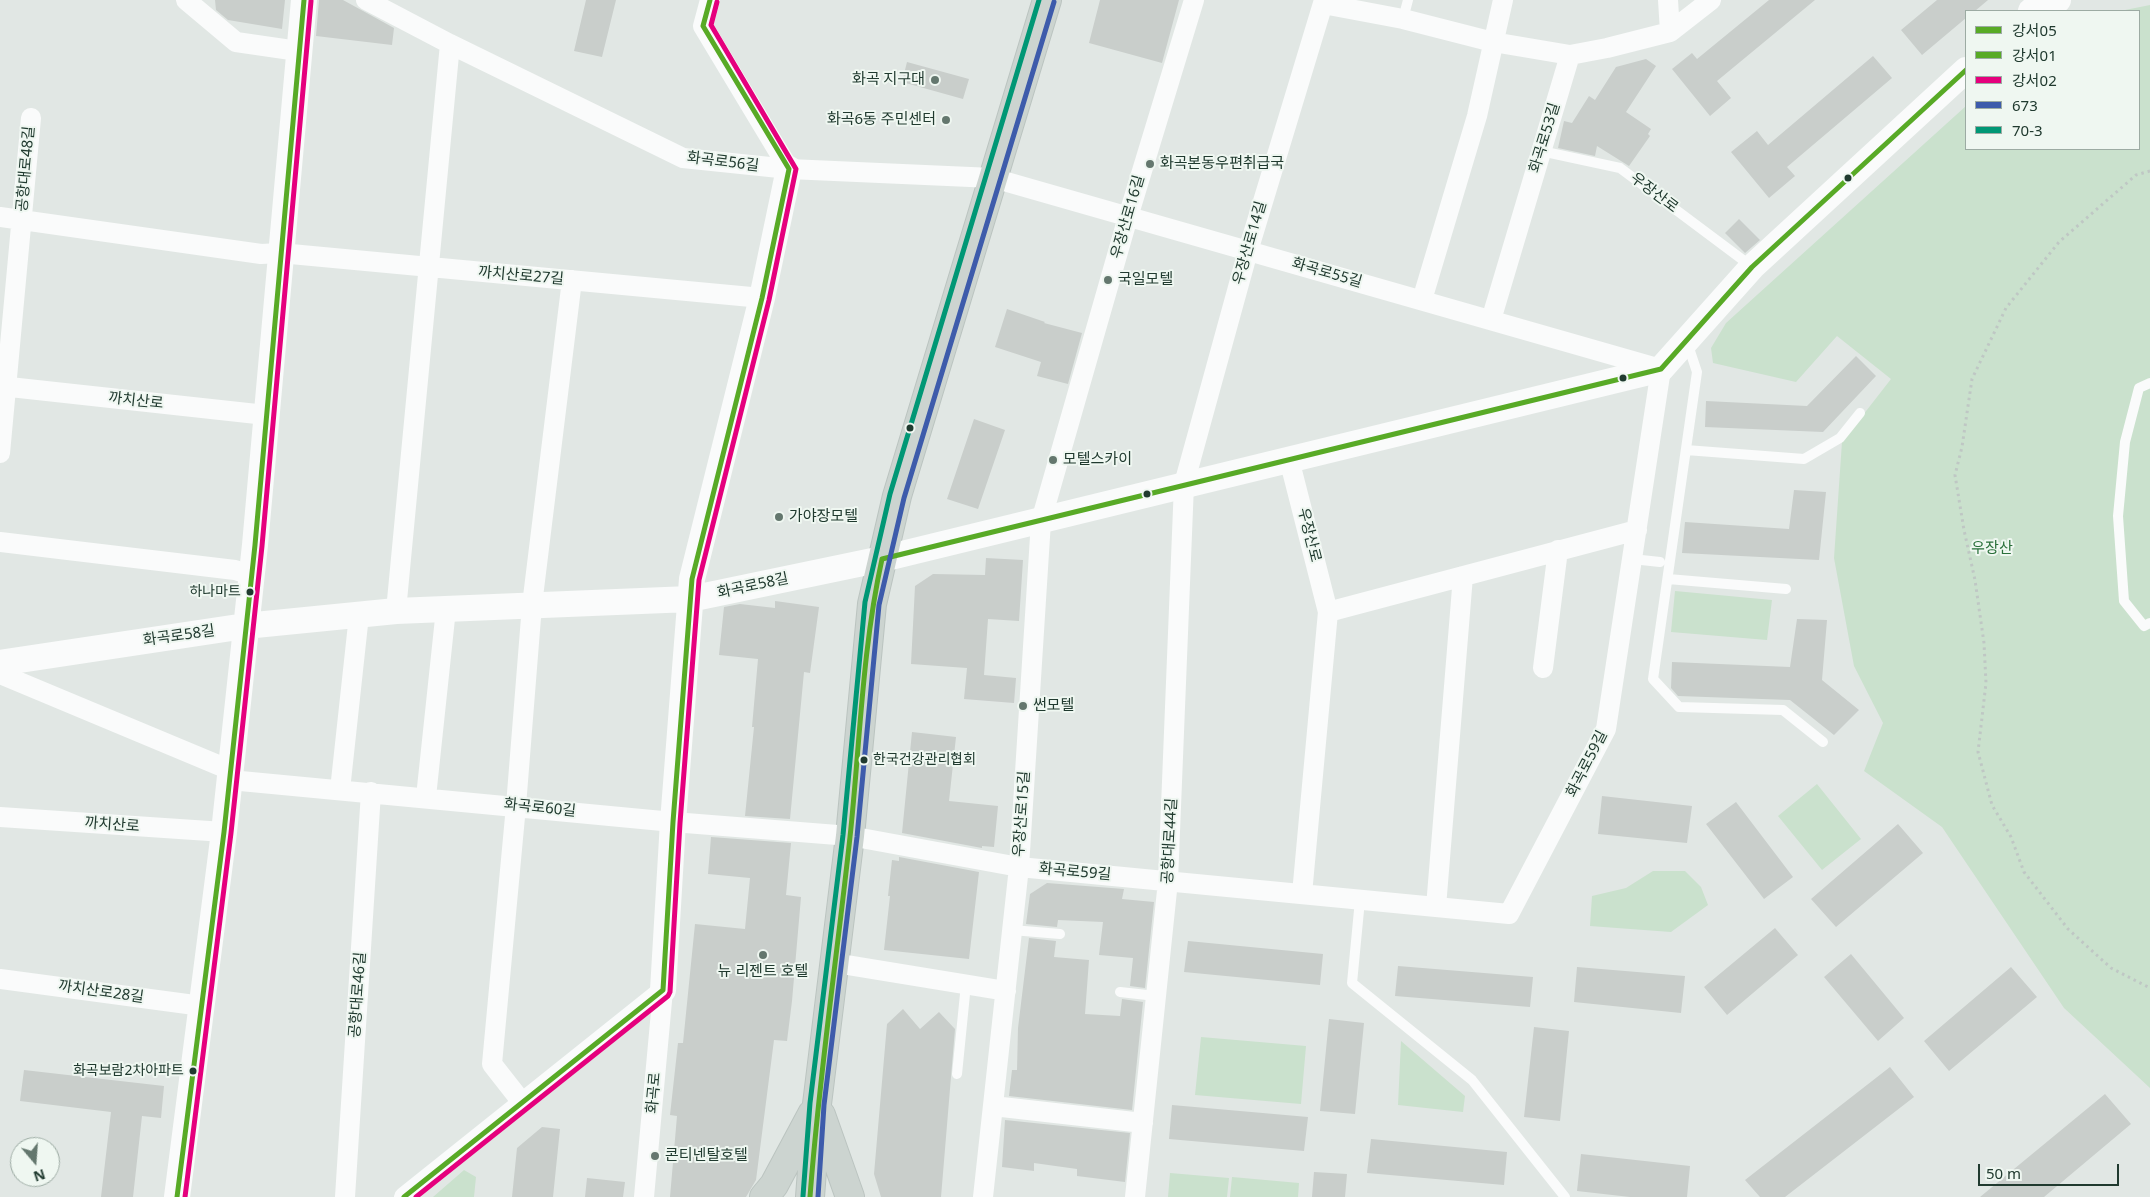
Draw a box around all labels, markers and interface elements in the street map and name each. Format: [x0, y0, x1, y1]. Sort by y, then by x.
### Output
legend [1965, 10, 2140, 150]
text: 강서05 [2012, 20, 2057, 40]
text: 강서01 [2012, 45, 2057, 65]
text: 강서02 [2012, 70, 2057, 90]
place label: 화곡 지구대 [852, 71, 925, 89]
marker: 화곡 지구대 [929, 74, 941, 86]
text: 673 [2012, 95, 2038, 115]
street label: 화곡로53길 [1526, 101, 1564, 175]
place label: 화곡6동 주민센터 [827, 111, 936, 129]
marker: 화곡6동 주민센터 [940, 114, 952, 126]
text: 70-3 [2012, 120, 2043, 140]
street label: 공항대로48길 [13, 125, 39, 213]
street label: 화곡로56길 [686, 149, 760, 175]
place label: 화곡본동우편취급국 [1160, 155, 1284, 173]
marker: 화곡본동우편취급국 [1144, 158, 1156, 170]
street label: 우장산로 [1627, 169, 1681, 217]
street label: 우장산로16길 [1107, 173, 1149, 261]
unlabelled marker [1843, 173, 1853, 183]
street label: 우장산로14길 [1229, 199, 1271, 287]
street label: 화곡로55길 [1290, 254, 1364, 292]
street label: 까치산로27길 [477, 263, 565, 289]
place label: 국일모텔 [1118, 271, 1173, 289]
marker: 국일모텔 [1102, 274, 1114, 286]
unlabelled marker [1618, 373, 1628, 383]
street label: 까치산로 [108, 389, 164, 413]
unlabelled marker [905, 423, 915, 433]
place label: 모텔스카이 [1063, 451, 1132, 469]
marker: 모텔스카이 [1047, 454, 1059, 466]
unlabelled marker [1142, 489, 1152, 499]
street label: 우장산로 [1294, 506, 1324, 564]
place label: 가야장모텔 [789, 508, 858, 526]
marker: 가야장모텔 [773, 511, 785, 523]
park label: 우장산 [1971, 540, 2013, 558]
street label: 화곡로58길 [716, 570, 790, 602]
place label: 하나마트 [189, 584, 241, 600]
marker: 하나마트 [245, 587, 255, 597]
street label: 화곡로58길 [142, 622, 216, 650]
place label: 썬모텔 [1033, 697, 1074, 715]
marker: 썬모텔 [1017, 700, 1029, 712]
street label: 화곡로59길 [1563, 728, 1611, 800]
place label: 한국건강관리협회 [873, 752, 976, 768]
marker: 한국건강관리협회 [859, 755, 869, 765]
street label: 우장산로15길 [1010, 770, 1034, 858]
street label: 화곡로60길 [503, 795, 577, 821]
street label: 공항대로44길 [1159, 798, 1181, 884]
street label: 까치산로 [84, 814, 140, 836]
street label: 화곡로59길 [1038, 860, 1112, 884]
marker: 뉴 리젠트 호텔 [757, 949, 769, 961]
street label: 공항대로46길 [346, 951, 370, 1039]
place label: 뉴 리젠트 호텔 [718, 963, 808, 981]
street label: 까치산로28길 [57, 977, 145, 1007]
place label: 화곡보람2차아파트 [73, 1063, 184, 1079]
marker: 화곡보람2차아파트 [188, 1066, 198, 1076]
street label: 화곡로 [643, 1072, 665, 1114]
north arrow [10, 1137, 60, 1187]
place label: 콘티넨탈호텔 [665, 1147, 748, 1165]
marker: 콘티넨탈호텔 [649, 1150, 661, 1162]
scale bar [1980, 1154, 2121, 1186]
text: 50 m [1986, 1163, 2021, 1183]
text: N [31, 1165, 48, 1187]

